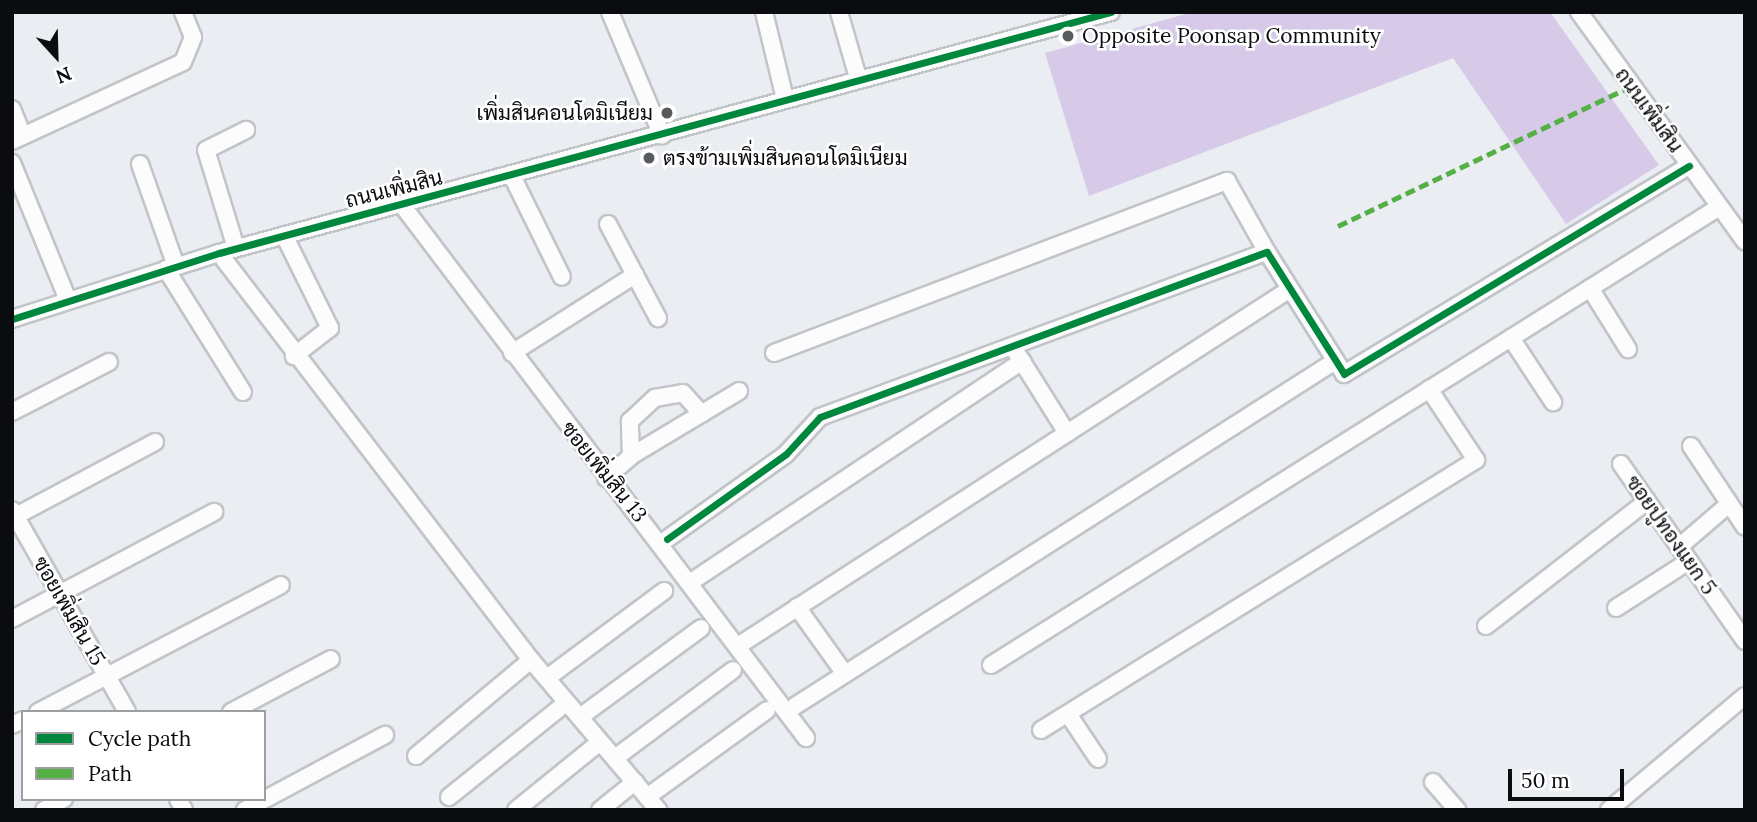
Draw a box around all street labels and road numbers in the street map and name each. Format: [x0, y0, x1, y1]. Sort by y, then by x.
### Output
street label: ถนนเพิ่มสิน [1610, 63, 1688, 157]
street label: ถนนเพิ่มสิน [343, 165, 445, 213]
street label: ซอยเพิ่มสิน 13 [556, 417, 652, 527]
street label: ซอยปูทองแยก 5 [1621, 470, 1721, 600]
street label: ซอยเพิ่มสิน 15 [28, 552, 110, 670]

